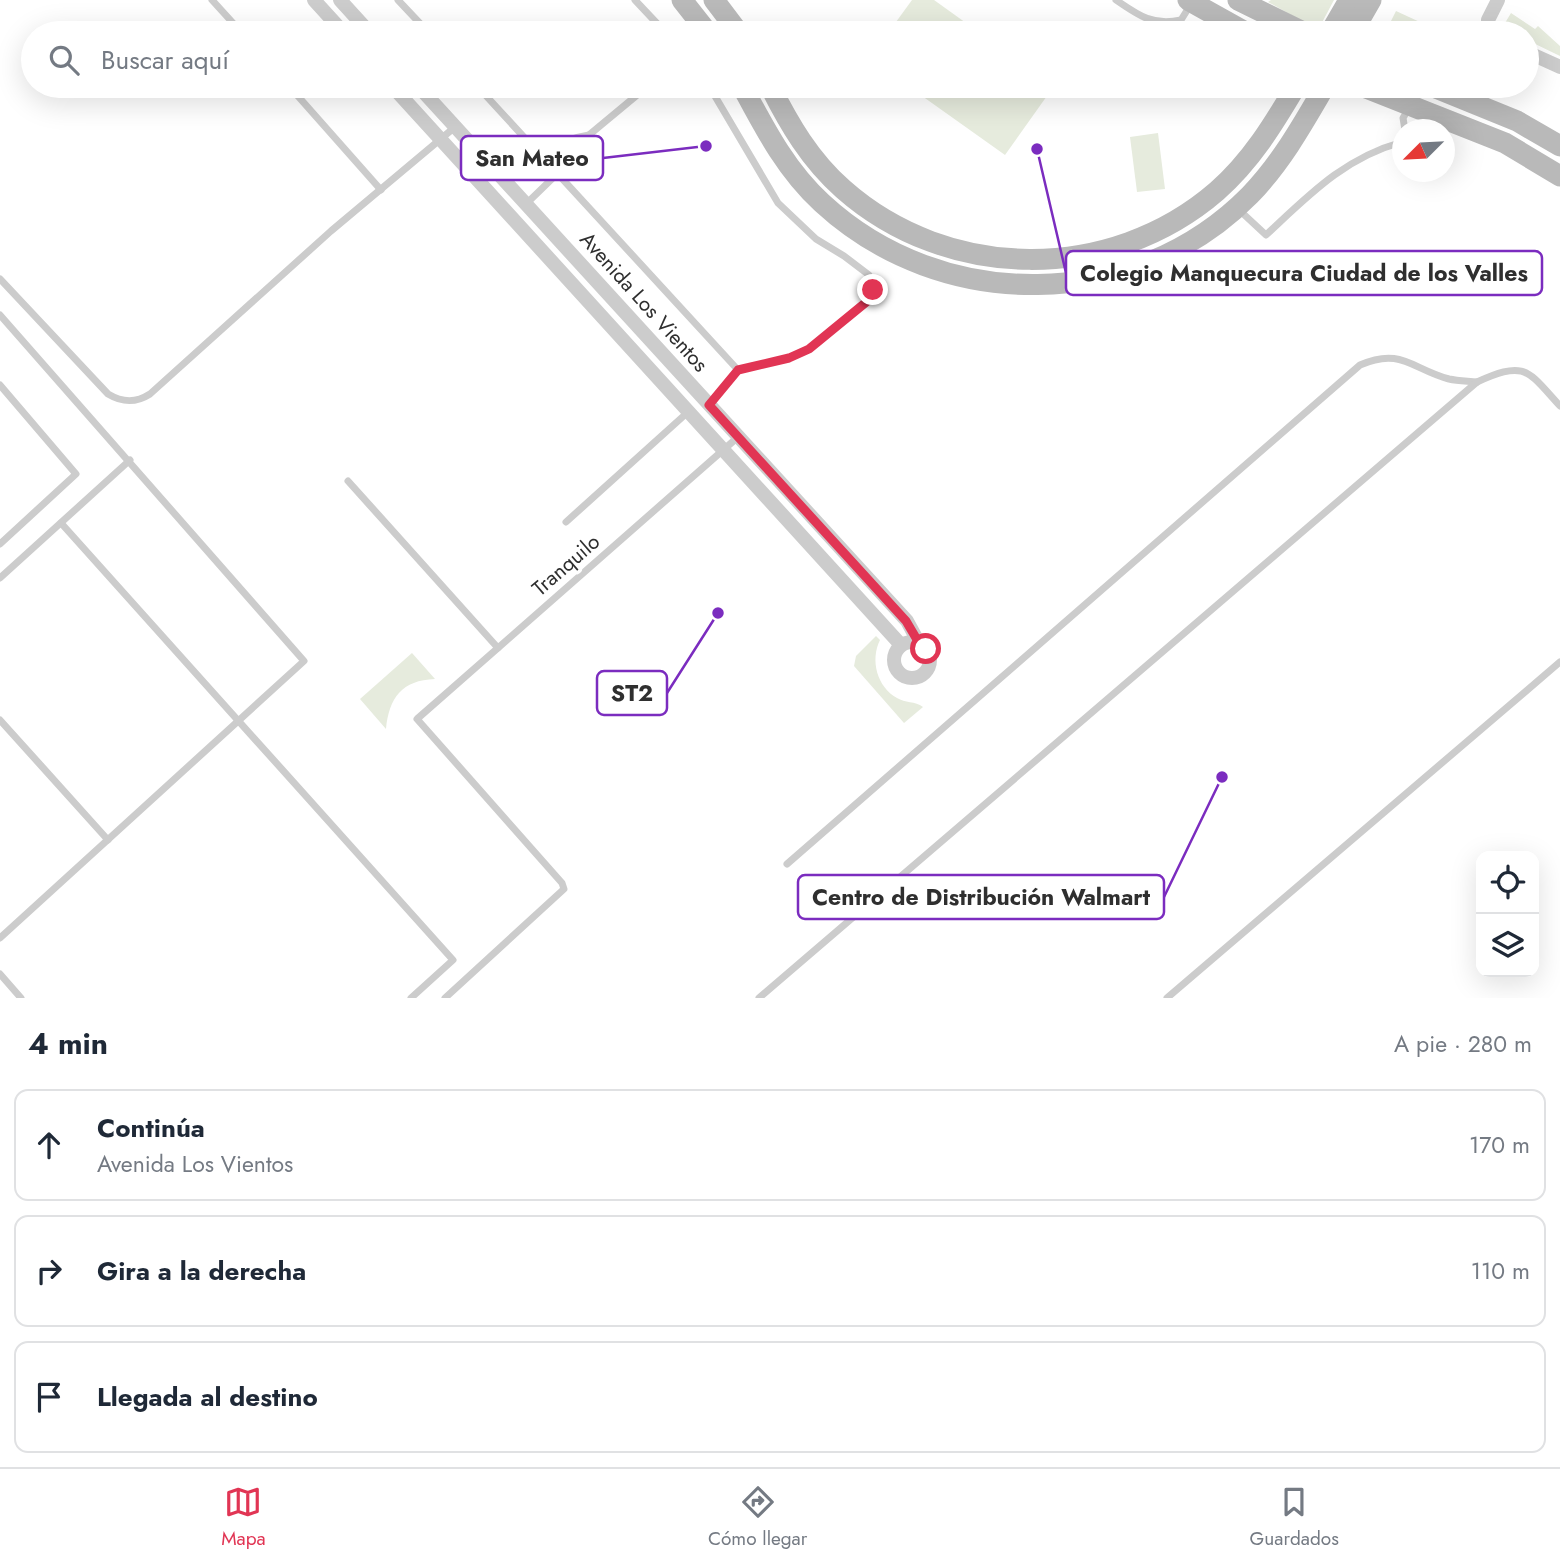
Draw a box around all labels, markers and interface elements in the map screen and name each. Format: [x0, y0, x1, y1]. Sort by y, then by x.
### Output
search box [21, 21, 1539, 98]
icon: search [45, 41, 83, 79]
text: Buscar aquí [101, 41, 229, 79]
north arrow [1392, 119, 1455, 182]
callout: San Mateo [461, 136, 603, 180]
text: San Mateo [475, 141, 589, 175]
street label: Avenida Los Vientos [573, 225, 715, 379]
callout: Colegio Manquecura Ciudad de los Valles [1066, 251, 1542, 295]
text: Colegio Manquecura Ciudad de los Valles [1080, 256, 1528, 290]
route end [857, 274, 888, 305]
street label: Tranquilo [526, 527, 606, 603]
route start [910, 633, 941, 664]
callout: ST2 [597, 671, 667, 715]
text: ST2 [611, 676, 653, 710]
map controls [1476, 851, 1539, 977]
button: locate [1476, 851, 1539, 914]
callout: Centro de Distribución Walmart [798, 875, 1164, 919]
text: Centro de Distribución Walmart [812, 880, 1151, 914]
button: layers [1476, 914, 1539, 977]
text: 4 min [28, 1022, 108, 1065]
text: A pie · 280 m [1394, 1027, 1532, 1061]
text: Continúa [97, 1109, 205, 1147]
icon: ahead [30, 1126, 68, 1164]
text: 170 m [1469, 1128, 1530, 1162]
text: Avenida Los Vientos [97, 1147, 293, 1181]
icon: right [30, 1252, 68, 1290]
text: Gira a la derecha [97, 1252, 306, 1290]
text: 110 m [1471, 1254, 1530, 1288]
icon: arrive [30, 1378, 68, 1416]
text: Llegada al destino [97, 1378, 318, 1416]
tab: Mapa [221, 1483, 266, 1552]
tab: Cómo llegar [708, 1483, 807, 1552]
tab: Guardados [1250, 1483, 1339, 1552]

